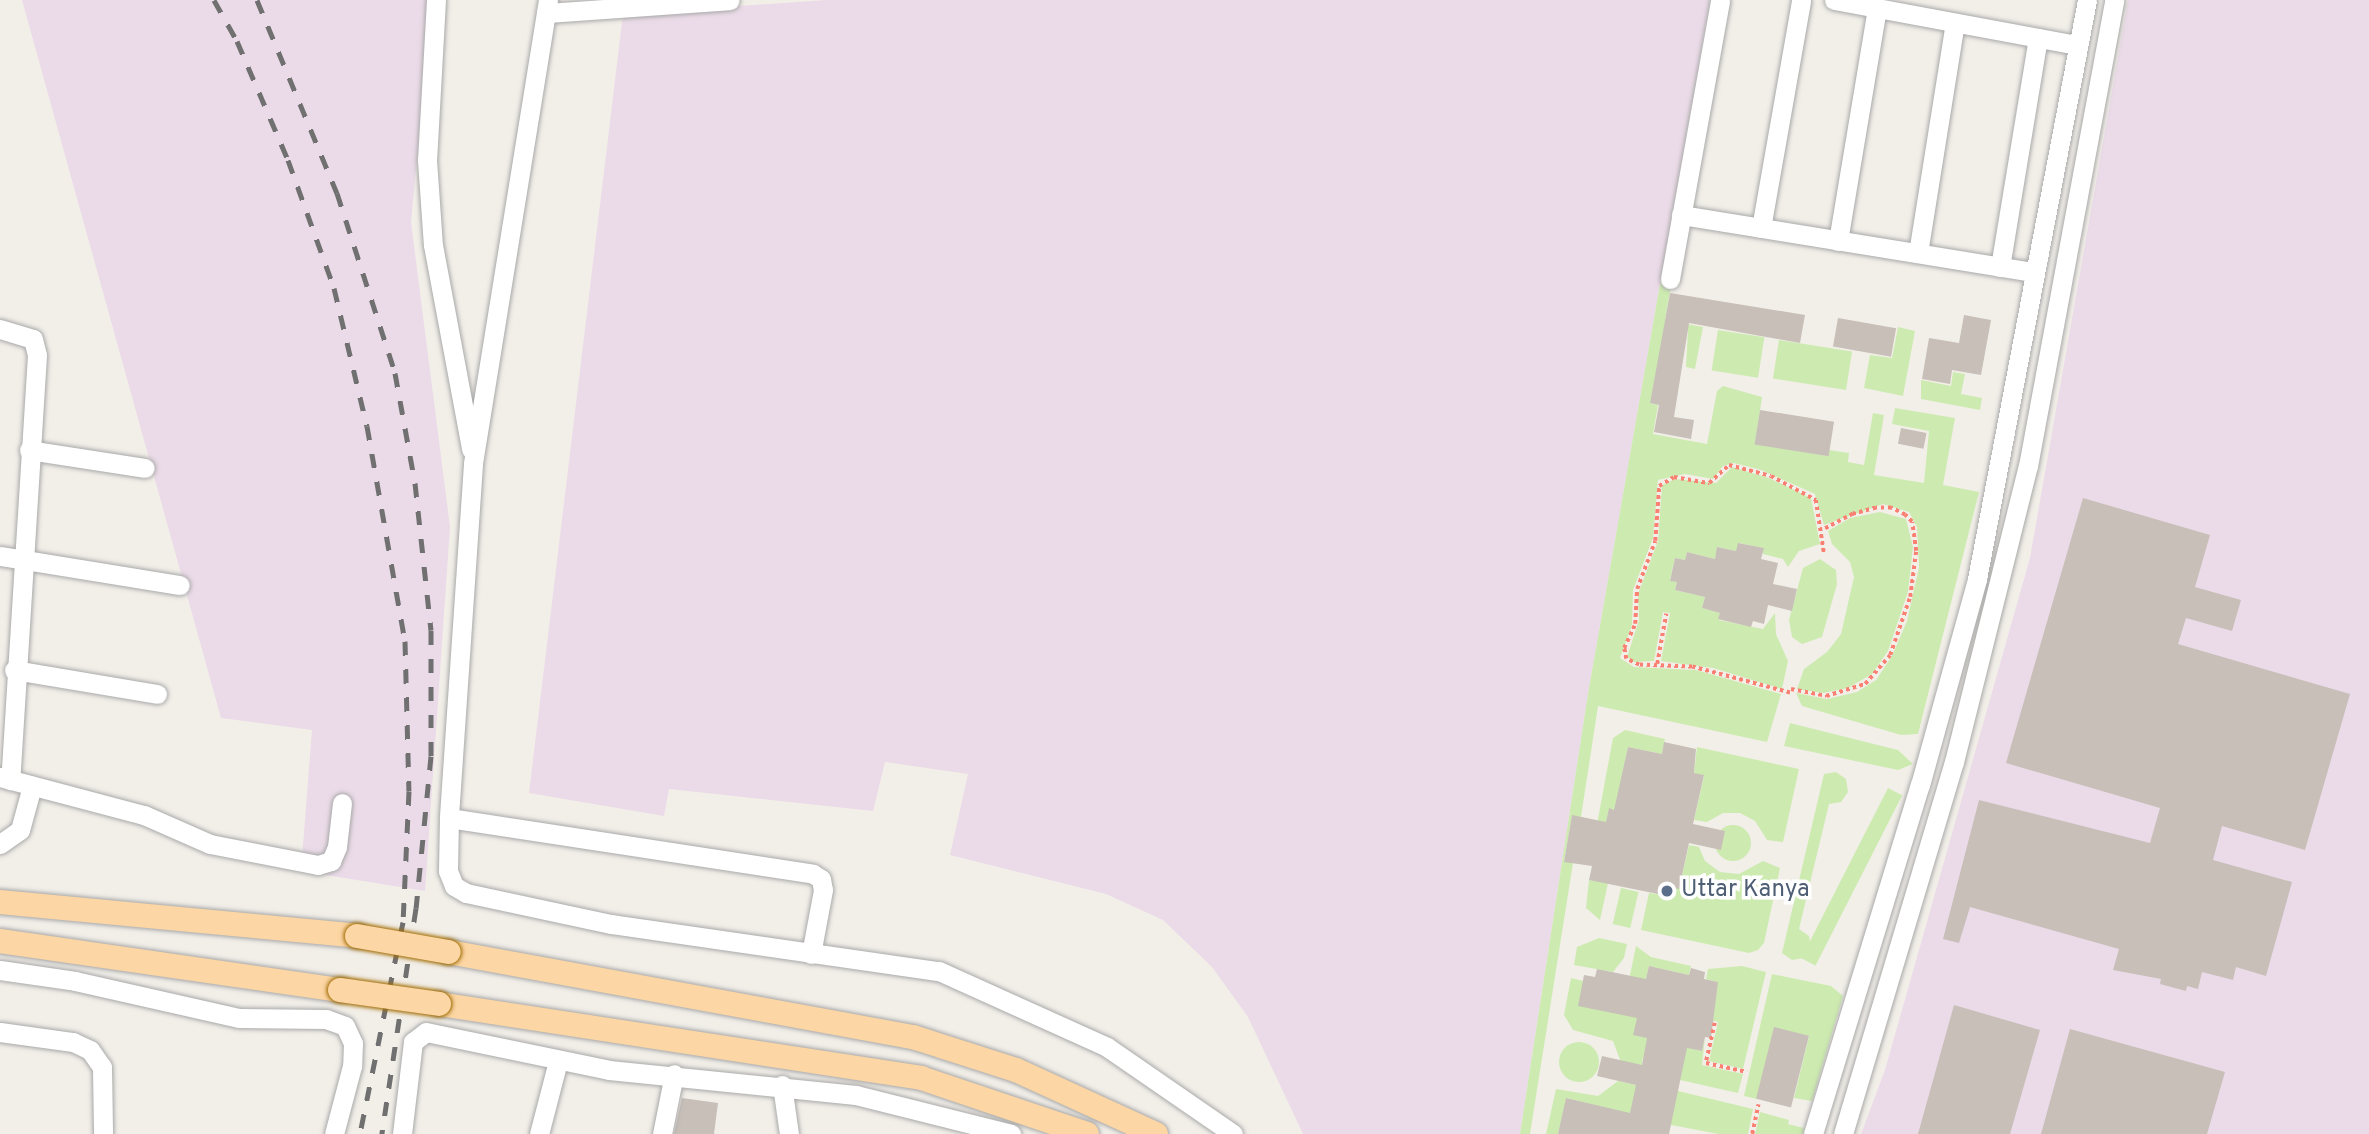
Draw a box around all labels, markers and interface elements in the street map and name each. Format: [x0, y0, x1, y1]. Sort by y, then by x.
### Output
place label: Uttar Kanya [1681, 877, 1810, 905]
marker: Uttar Kanya [1659, 883, 1675, 899]

